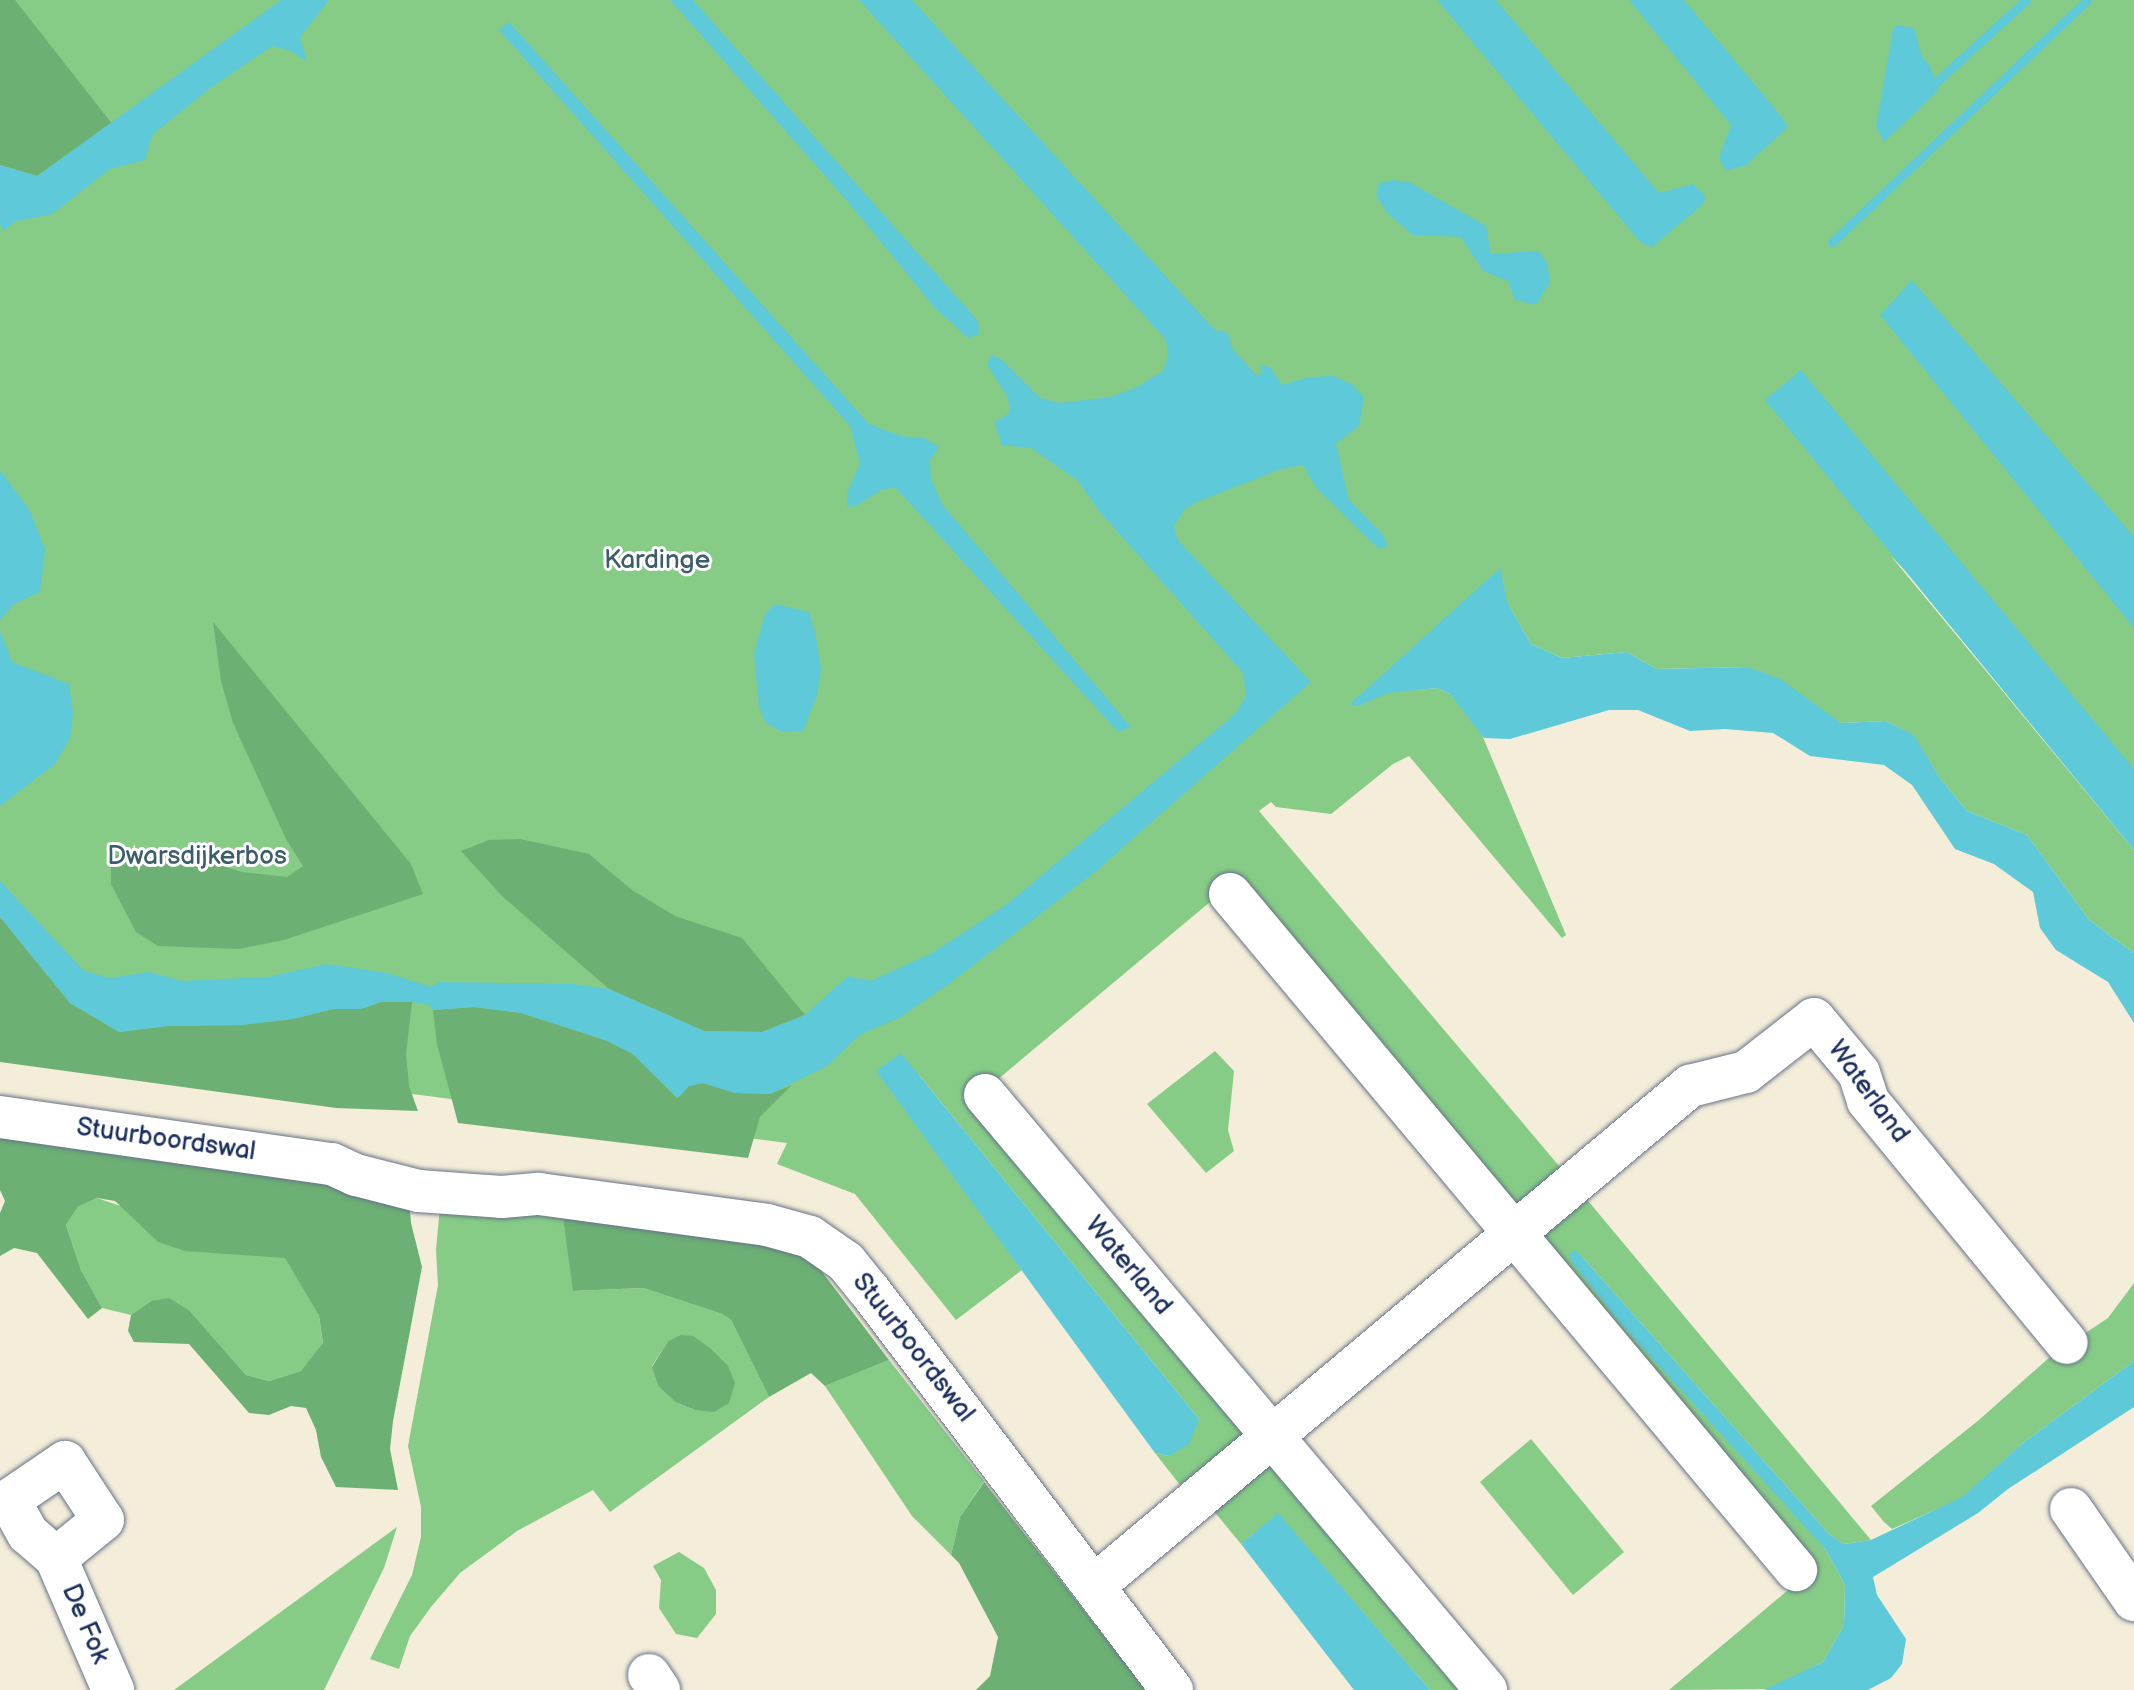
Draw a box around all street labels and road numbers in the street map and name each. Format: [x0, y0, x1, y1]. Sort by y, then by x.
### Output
street label: Waterland [1820, 1035, 1916, 1149]
street label: Stuurboordswal [74, 1112, 258, 1168]
street label: Waterland [1078, 1210, 1178, 1322]
street label: Stuurboordswal [845, 1267, 981, 1429]
street label: De Fok [54, 1580, 116, 1668]

